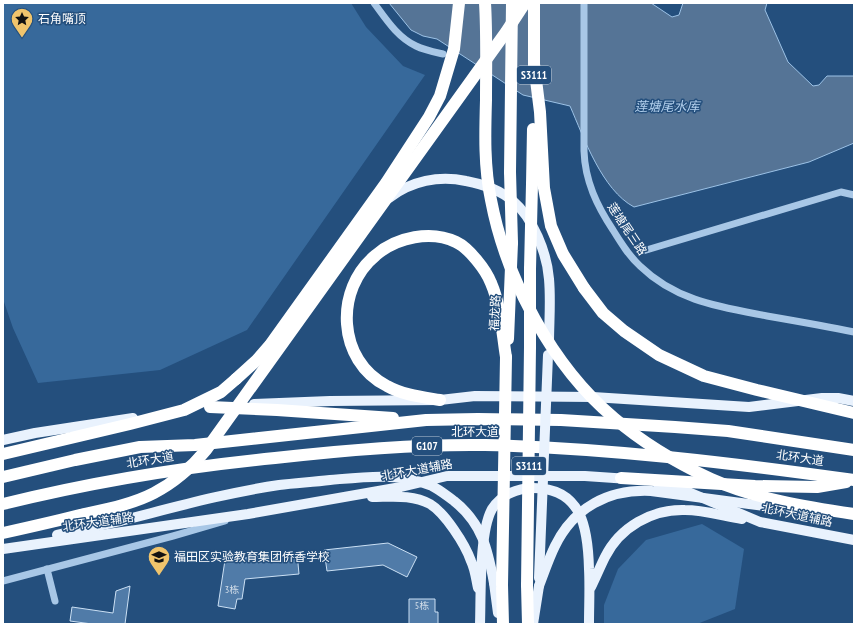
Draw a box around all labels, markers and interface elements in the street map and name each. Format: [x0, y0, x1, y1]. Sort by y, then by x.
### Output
place icon: 石角嘴顶 [9, 6, 35, 39]
place label: 石角嘴顶 [38, 11, 86, 26]
road number: S3111 [517, 66, 551, 84]
water label: 莲塘尾水库 [634, 98, 701, 115]
street label: 莲塘尾三路 [604, 200, 650, 258]
street label: 福龙路 [486, 295, 503, 331]
street label: 北环大道 [451, 424, 499, 439]
road number: G107 [412, 437, 442, 455]
street label: 北环大道 [775, 447, 825, 468]
street label: 北环大道 [125, 448, 175, 471]
street label: 北环大道辅路 [380, 456, 454, 483]
road number: S3111 [512, 457, 546, 475]
street label: 北环大道辅路 [760, 500, 834, 529]
street label: 北环大道辅路 [61, 509, 135, 534]
school or university icon: 福田区实验教育集团侨香学校 [146, 544, 172, 577]
place label: 福田区实验教育集团侨香学校 [174, 549, 330, 564]
house number: 3栋 [225, 583, 239, 596]
house number: 5栋 [415, 599, 429, 612]

